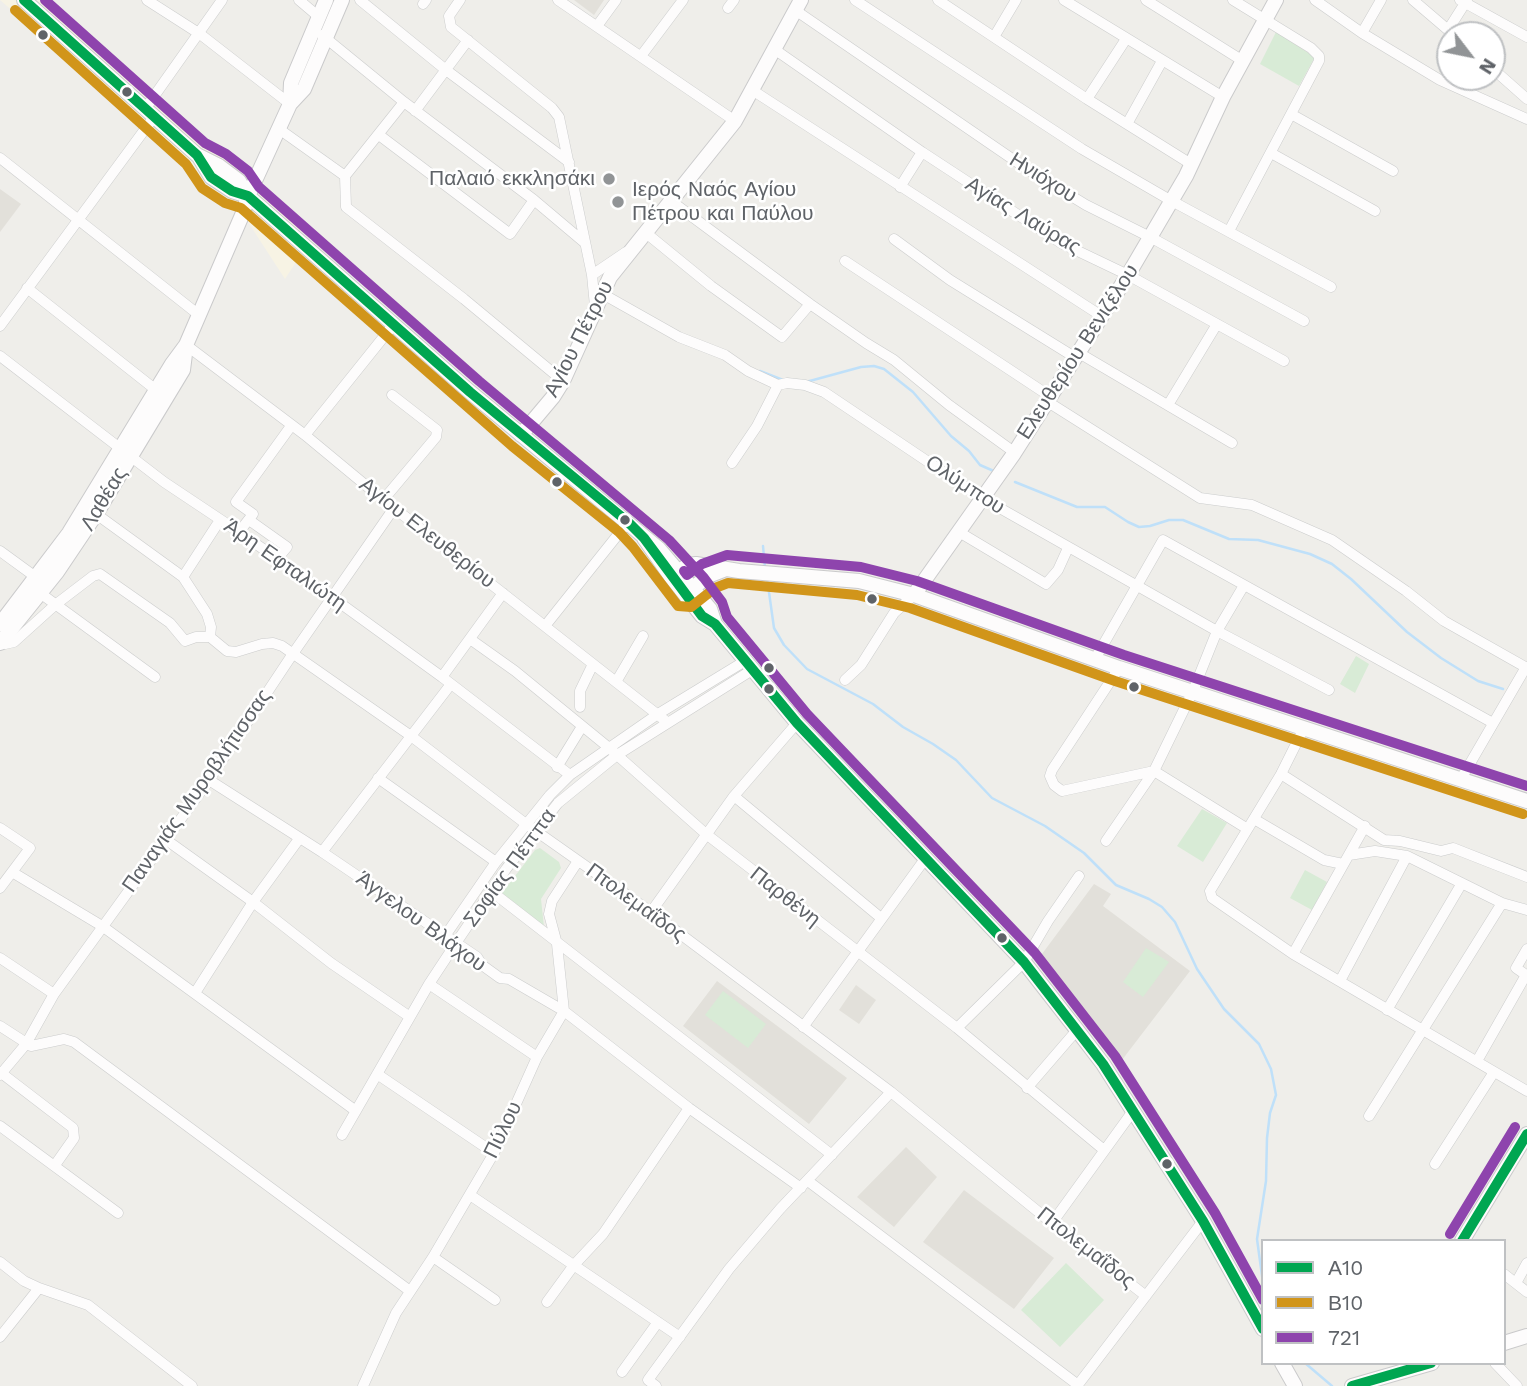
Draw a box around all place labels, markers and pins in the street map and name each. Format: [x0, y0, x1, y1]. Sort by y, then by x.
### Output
unlabelled marker [36, 28, 50, 42]
unlabelled marker [120, 85, 134, 99]
place label: Παλαιό εκκλησάκι [429, 166, 595, 192]
marker: Παλαιό εκκλησάκι [601, 171, 617, 187]
place label: Ιερός Ναός Αγίου Πέτρου και Παύλου [632, 177, 813, 227]
marker: Ιερός Ναός Αγίου Πέτρου και Παύλου [610, 194, 626, 210]
unlabelled marker [550, 475, 564, 489]
unlabelled marker [618, 513, 632, 527]
unlabelled marker [865, 592, 879, 606]
unlabelled marker [762, 661, 776, 675]
unlabelled marker [1127, 680, 1141, 694]
unlabelled marker [762, 682, 776, 696]
unlabelled marker [995, 931, 1009, 945]
unlabelled marker [1160, 1157, 1174, 1171]

